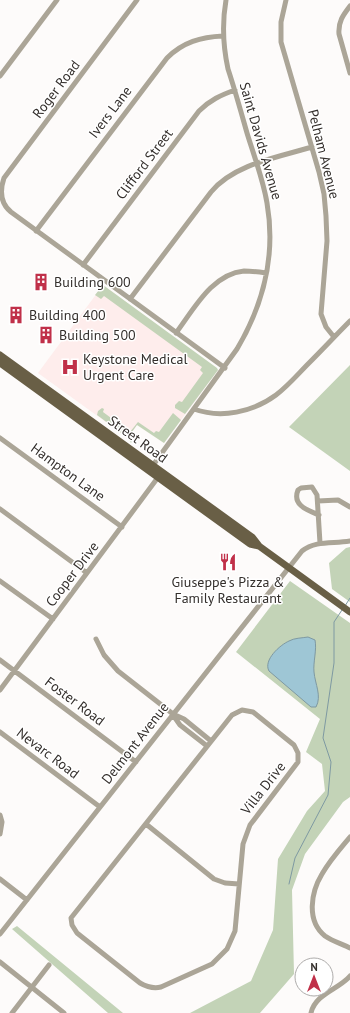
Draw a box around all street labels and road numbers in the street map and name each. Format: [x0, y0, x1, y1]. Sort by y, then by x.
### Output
street label: Roger Road [28, 56, 84, 122]
street label: Saint Davids Avenue [236, 80, 286, 202]
street label: Ivers Lane [84, 82, 136, 142]
street label: Pelham Avenue [304, 107, 344, 201]
street label: Clifford Street [112, 125, 177, 203]
street label: Street Road [105, 411, 171, 467]
street label: Hampton Lane [27, 439, 109, 505]
street label: Cooper Drive [42, 538, 102, 610]
street label: Foster Road [41, 673, 109, 729]
street label: Delmont Avenue [98, 699, 172, 787]
street label: Nevarc Road [13, 724, 83, 782]
street label: Villa Drive [236, 758, 289, 819]

